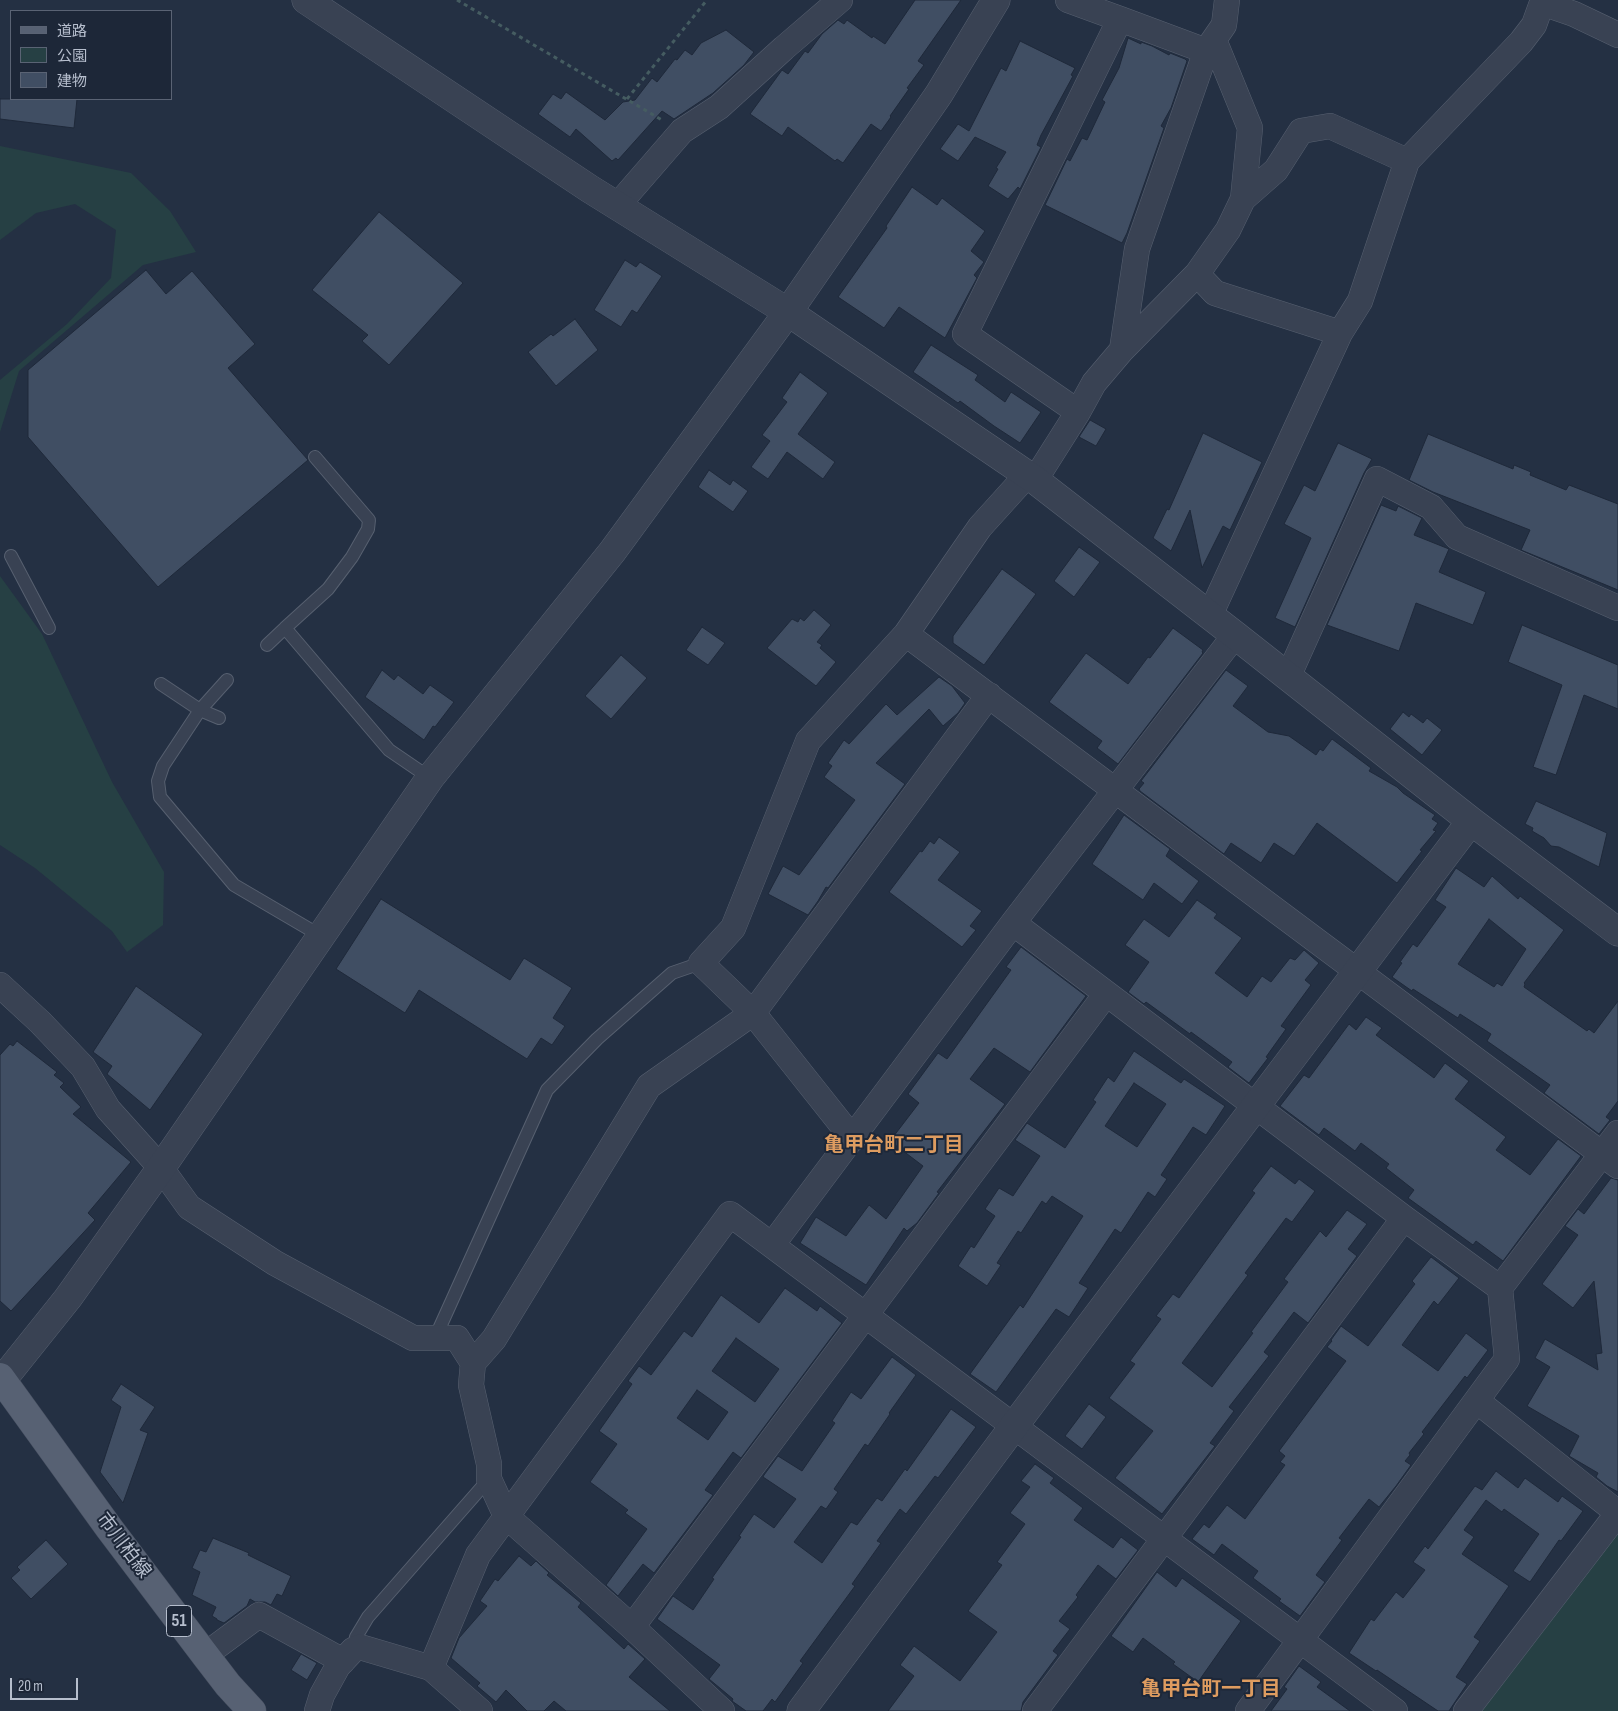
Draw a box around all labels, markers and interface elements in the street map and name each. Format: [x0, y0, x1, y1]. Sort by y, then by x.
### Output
legend [10, 10, 172, 100]
text: 道路 [57, 22, 87, 41]
text: 公園 [57, 47, 87, 66]
text: 建物 [57, 72, 87, 91]
district label: 亀甲台町二丁目 [824, 1134, 964, 1158]
street label: 市川柏線 [91, 1509, 155, 1583]
road number: 51 [166, 1605, 192, 1636]
scale bar [12, 1668, 80, 1700]
text: 20 m [18, 1677, 43, 1696]
district label: 亀甲台町一丁目 [1141, 1678, 1281, 1702]

